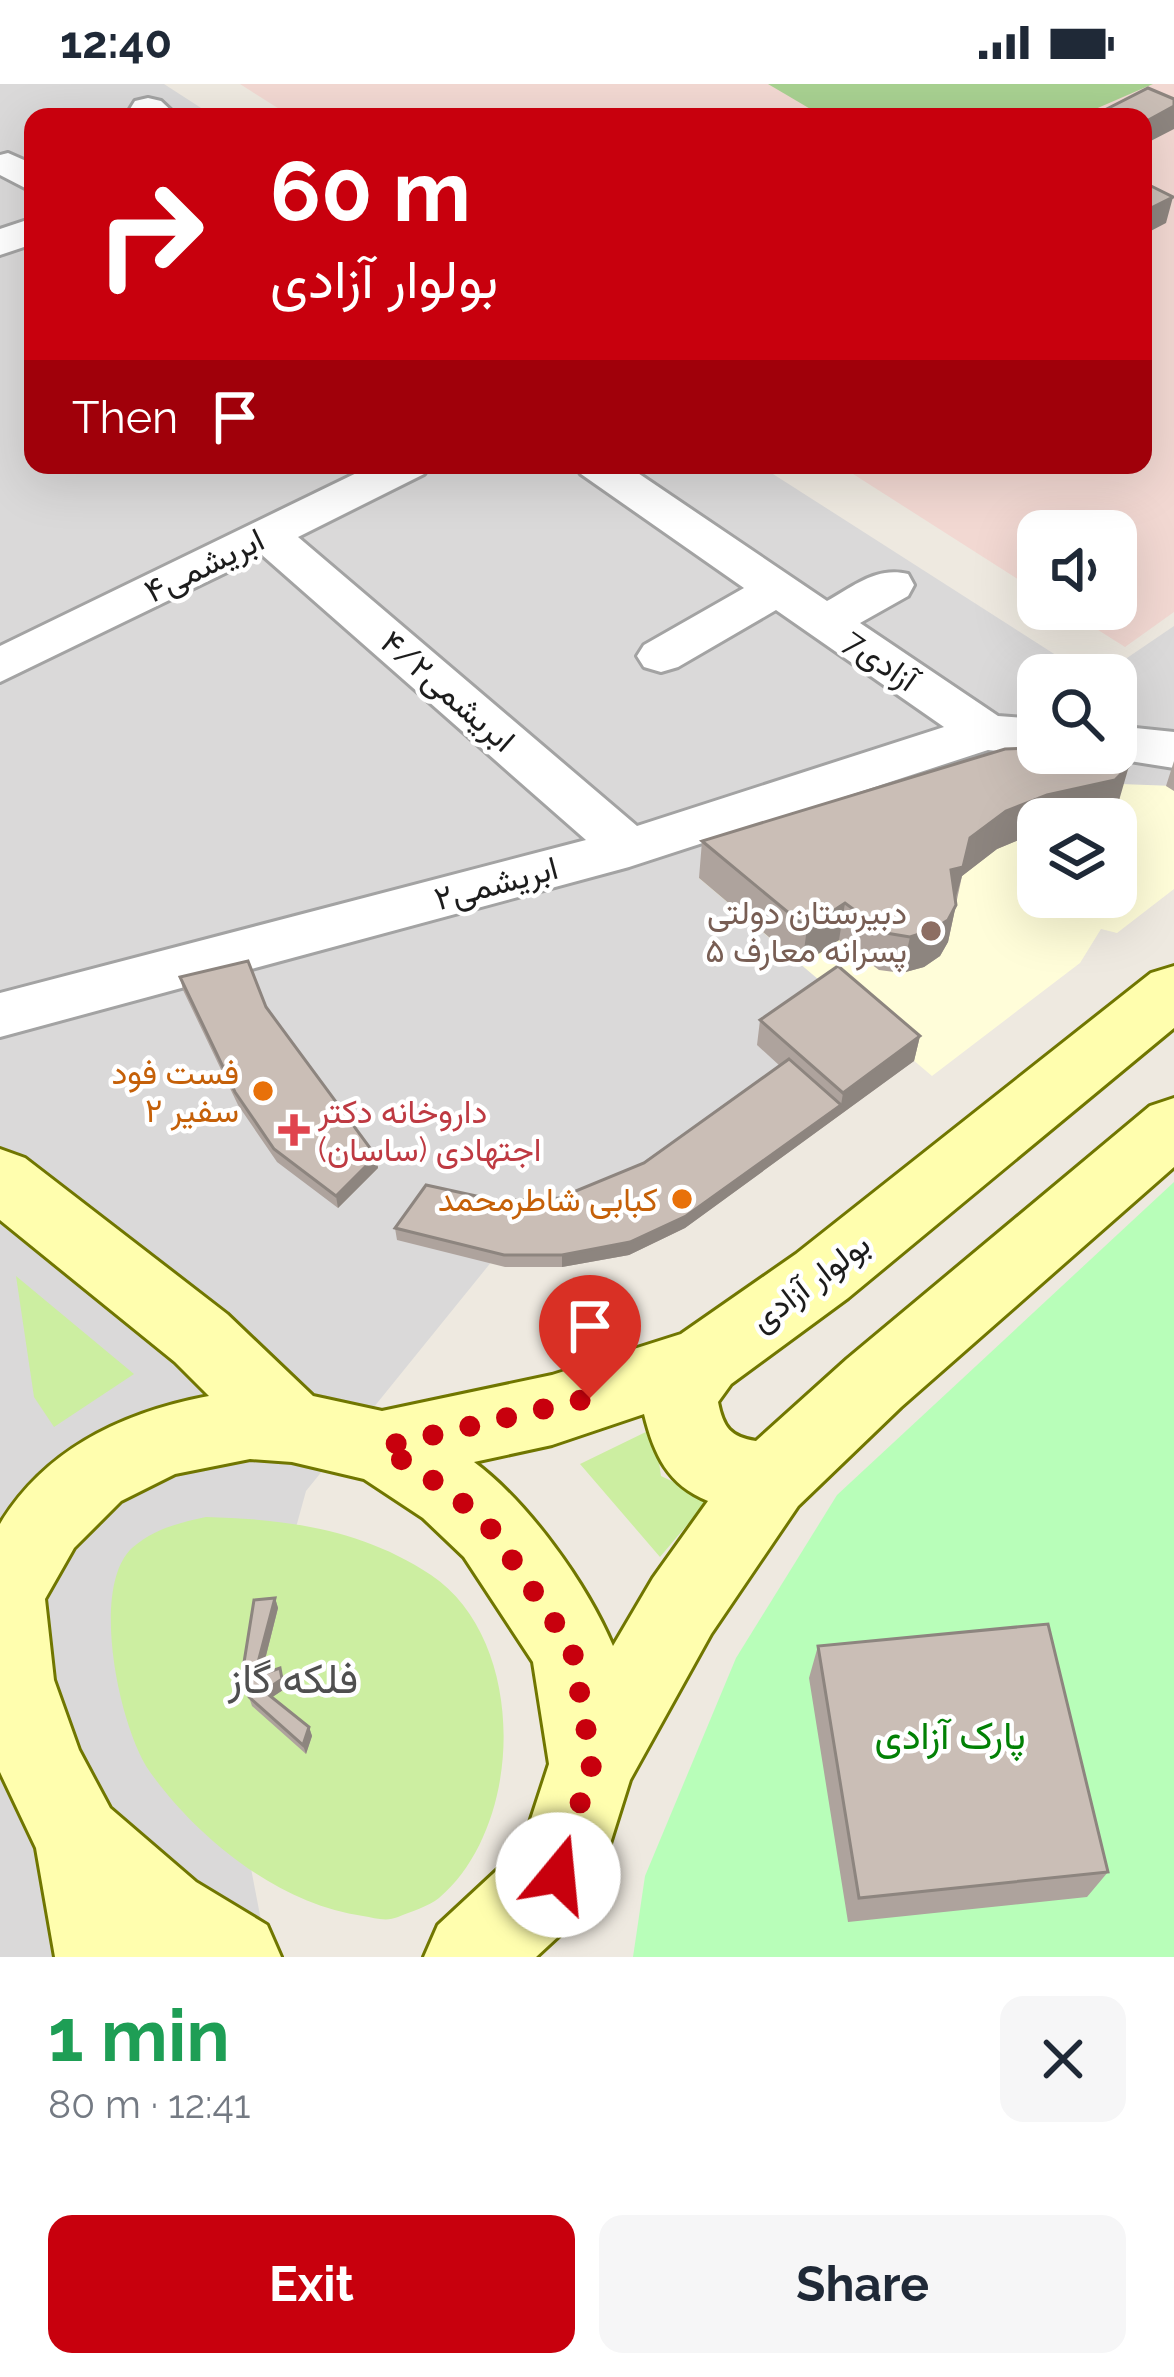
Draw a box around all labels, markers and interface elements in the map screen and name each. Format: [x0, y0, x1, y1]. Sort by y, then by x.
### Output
text: 12:40 [60, 16, 172, 69]
text: 60 m [270, 142, 471, 241]
icon: right [72, 156, 228, 312]
text: بولوار آزادی [270, 247, 498, 311]
icon: arrive [202, 384, 268, 450]
text: Then [72, 391, 178, 444]
map controls [1017, 510, 1137, 918]
button: sound [1017, 510, 1137, 630]
street label: ابریشمی۴ [138, 519, 270, 611]
street label: 7آزادی [836, 621, 927, 701]
street label: ابریشمی۴/۲ [372, 622, 523, 761]
button: search [1017, 654, 1137, 774]
button: layers [1017, 798, 1137, 918]
street label: ابریشمی۲ [430, 848, 562, 919]
place label: دبیرستان دولتی پسرانه معارف ۵ [705, 893, 907, 973]
marker: دبیرستان دولتی پسرانه معارف ۵ [918, 918, 944, 944]
place label: فست فود سفیر ۲ [111, 1053, 239, 1131]
marker: فست فود سفیر ۲ [250, 1078, 276, 1104]
place label: داروخانه دکتر اجتهادی (ساسان) [317, 1092, 542, 1170]
marker: داروخانه دکتر اجتهادی (ساسان) [281, 1117, 307, 1143]
place label: کبابی شاطرمحمد [438, 1180, 658, 1220]
marker: کبابی شاطرمحمد [669, 1186, 695, 1212]
street label: بولوار آزادی [743, 1224, 878, 1340]
pin [539, 1275, 641, 1398]
icon: arrive [557, 1293, 623, 1359]
district label: فلکه گاز [227, 1654, 358, 1705]
park label: پارک آزادی [874, 1712, 1026, 1762]
position arrow [495, 1812, 621, 1938]
text: 1 min [48, 1993, 230, 2078]
button: close [1000, 1996, 1126, 2122]
text: 80 m · 12:41 [48, 2081, 250, 2127]
button: Exit [48, 2215, 575, 2353]
button: Share [599, 2215, 1126, 2353]

